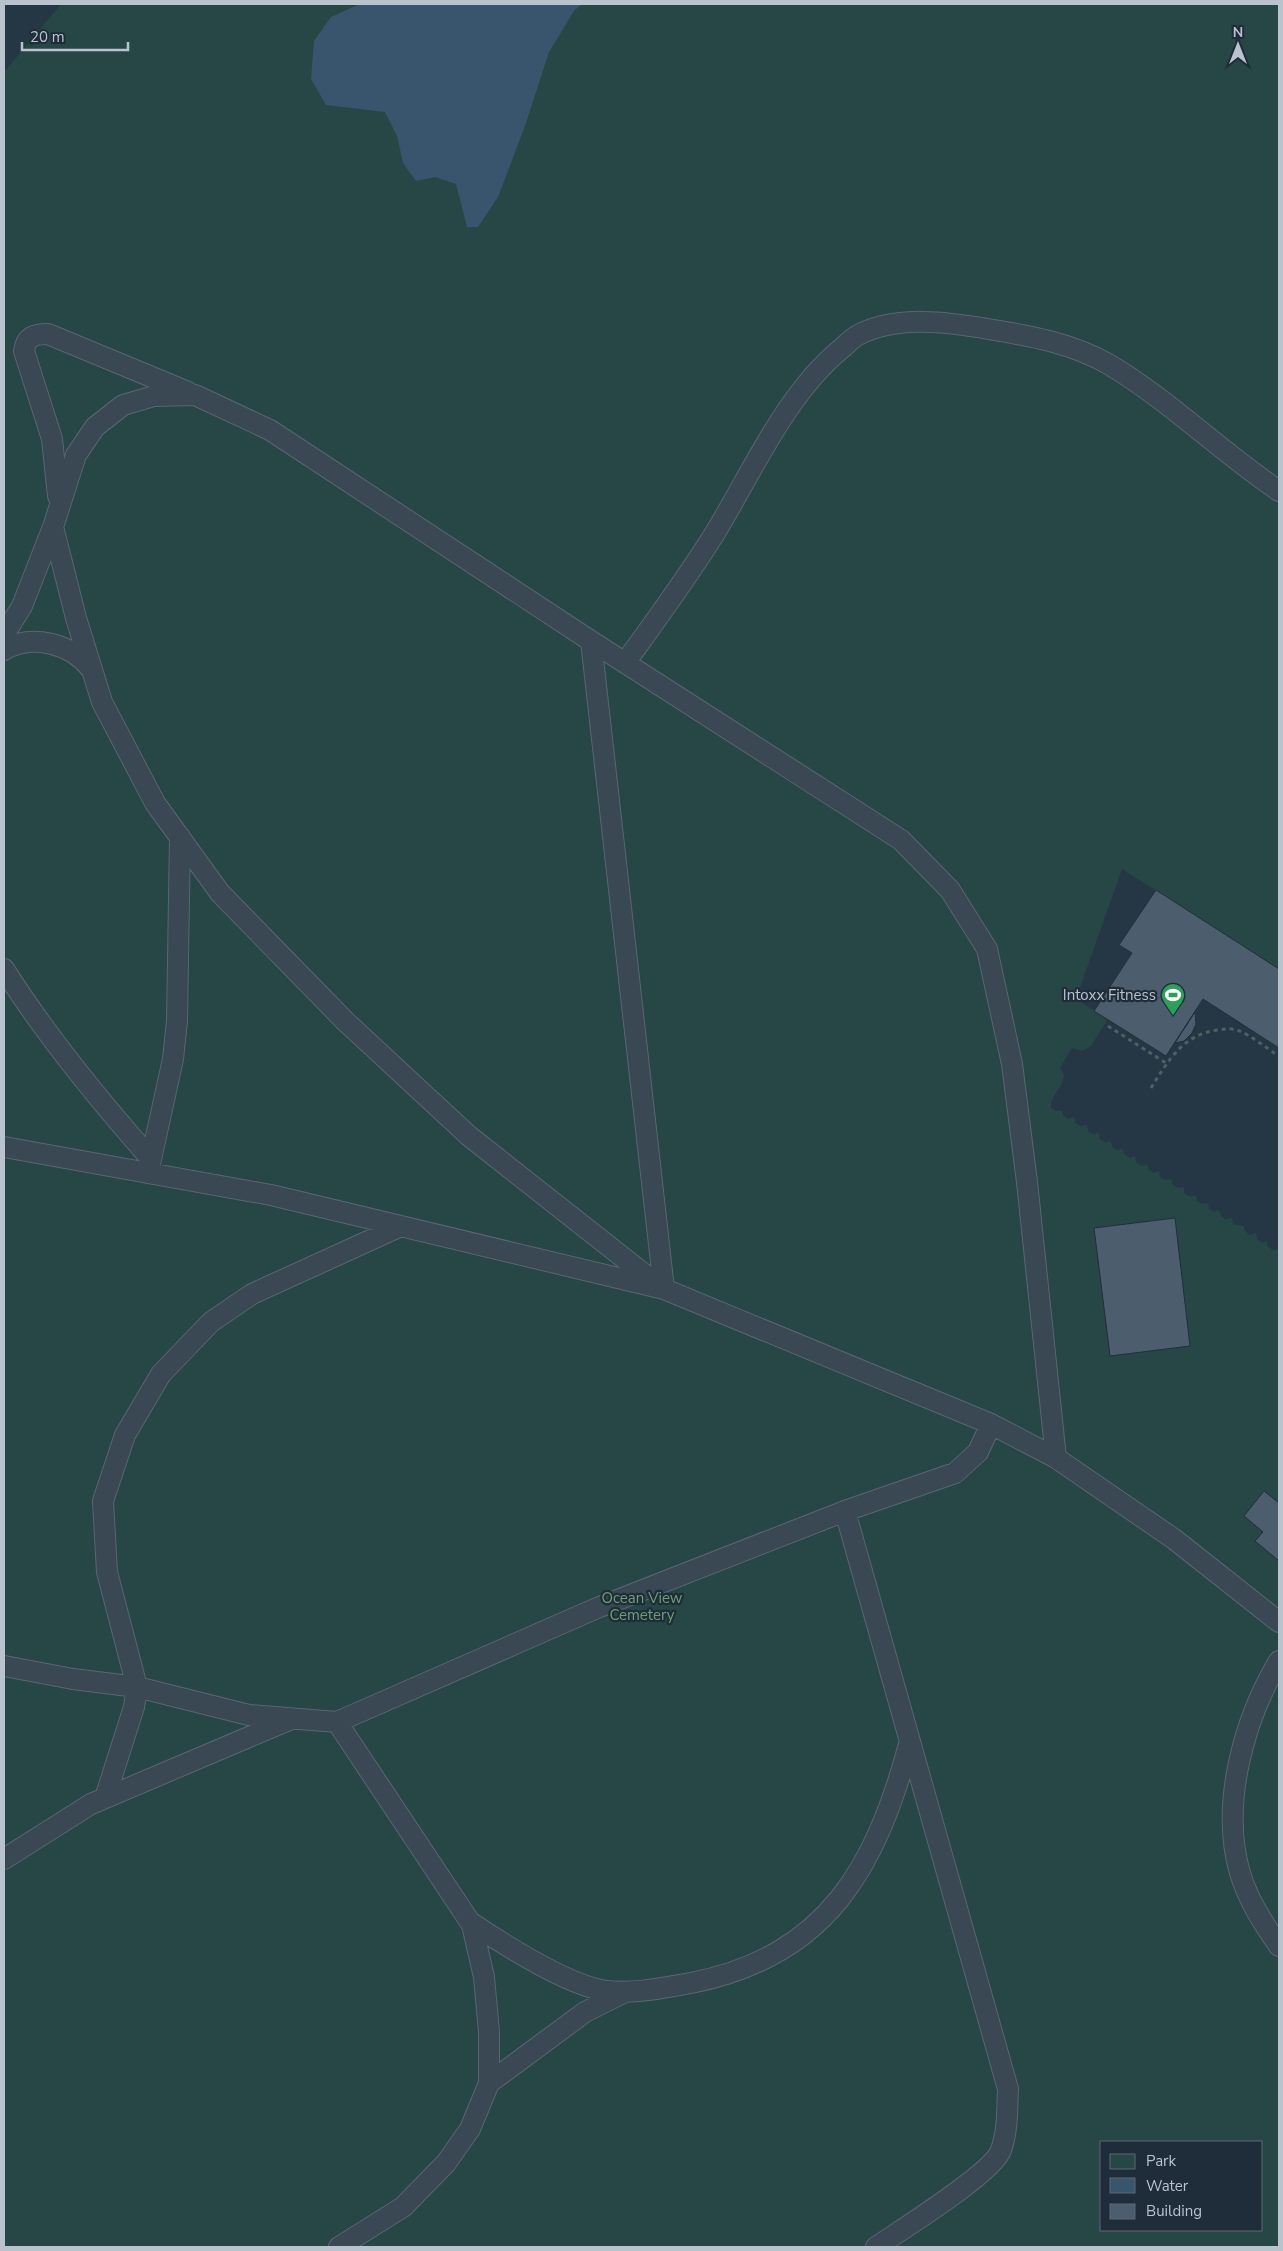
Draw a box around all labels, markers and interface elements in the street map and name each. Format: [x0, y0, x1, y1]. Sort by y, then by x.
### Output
scale bar [22, 20, 129, 52]
north arrow [1213, 20, 1263, 70]
text: N [1233, 23, 1243, 42]
text: 20 m [30, 27, 65, 47]
sports icon: Intoxx Fitness [1160, 982, 1186, 1016]
place label: Intoxx Fitness [1063, 985, 1156, 1005]
park label: Ocean View Cemetery [602, 1588, 683, 1625]
legend [1100, 2141, 1263, 2231]
text: Park [1146, 2151, 1176, 2171]
text: Water [1146, 2176, 1189, 2196]
text: Building [1146, 2201, 1202, 2221]

